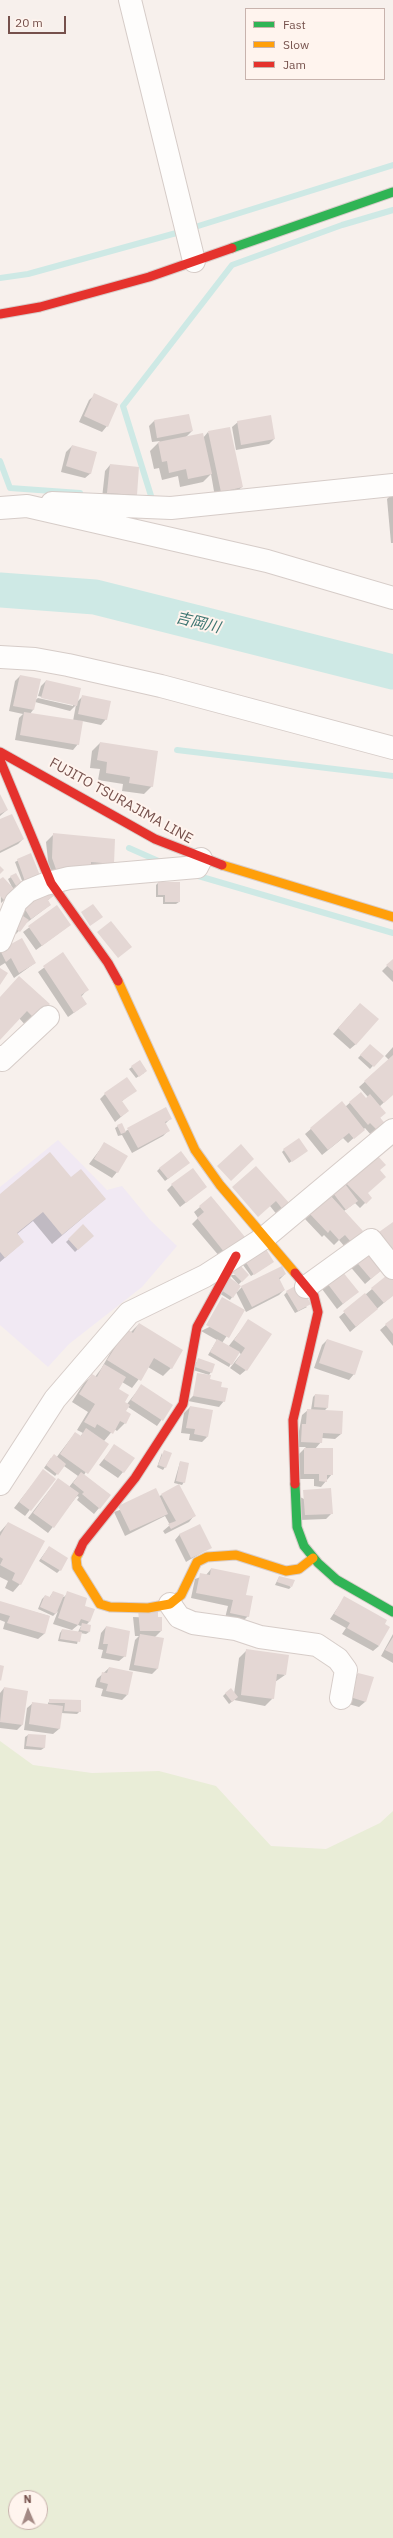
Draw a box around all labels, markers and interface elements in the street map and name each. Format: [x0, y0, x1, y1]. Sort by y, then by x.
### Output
scale bar [10, 8, 68, 34]
legend [245, 8, 385, 80]
text: 20 m [15, 15, 43, 30]
text: Fast [283, 17, 306, 32]
text: Slow [283, 37, 309, 52]
text: Jam [283, 57, 306, 72]
water label: 吉岡川 [174, 609, 222, 637]
street label: FUJITO TSURAJIMA LINE [46, 755, 196, 847]
north arrow [8, 2490, 48, 2530]
text: N [23, 2492, 32, 2506]

